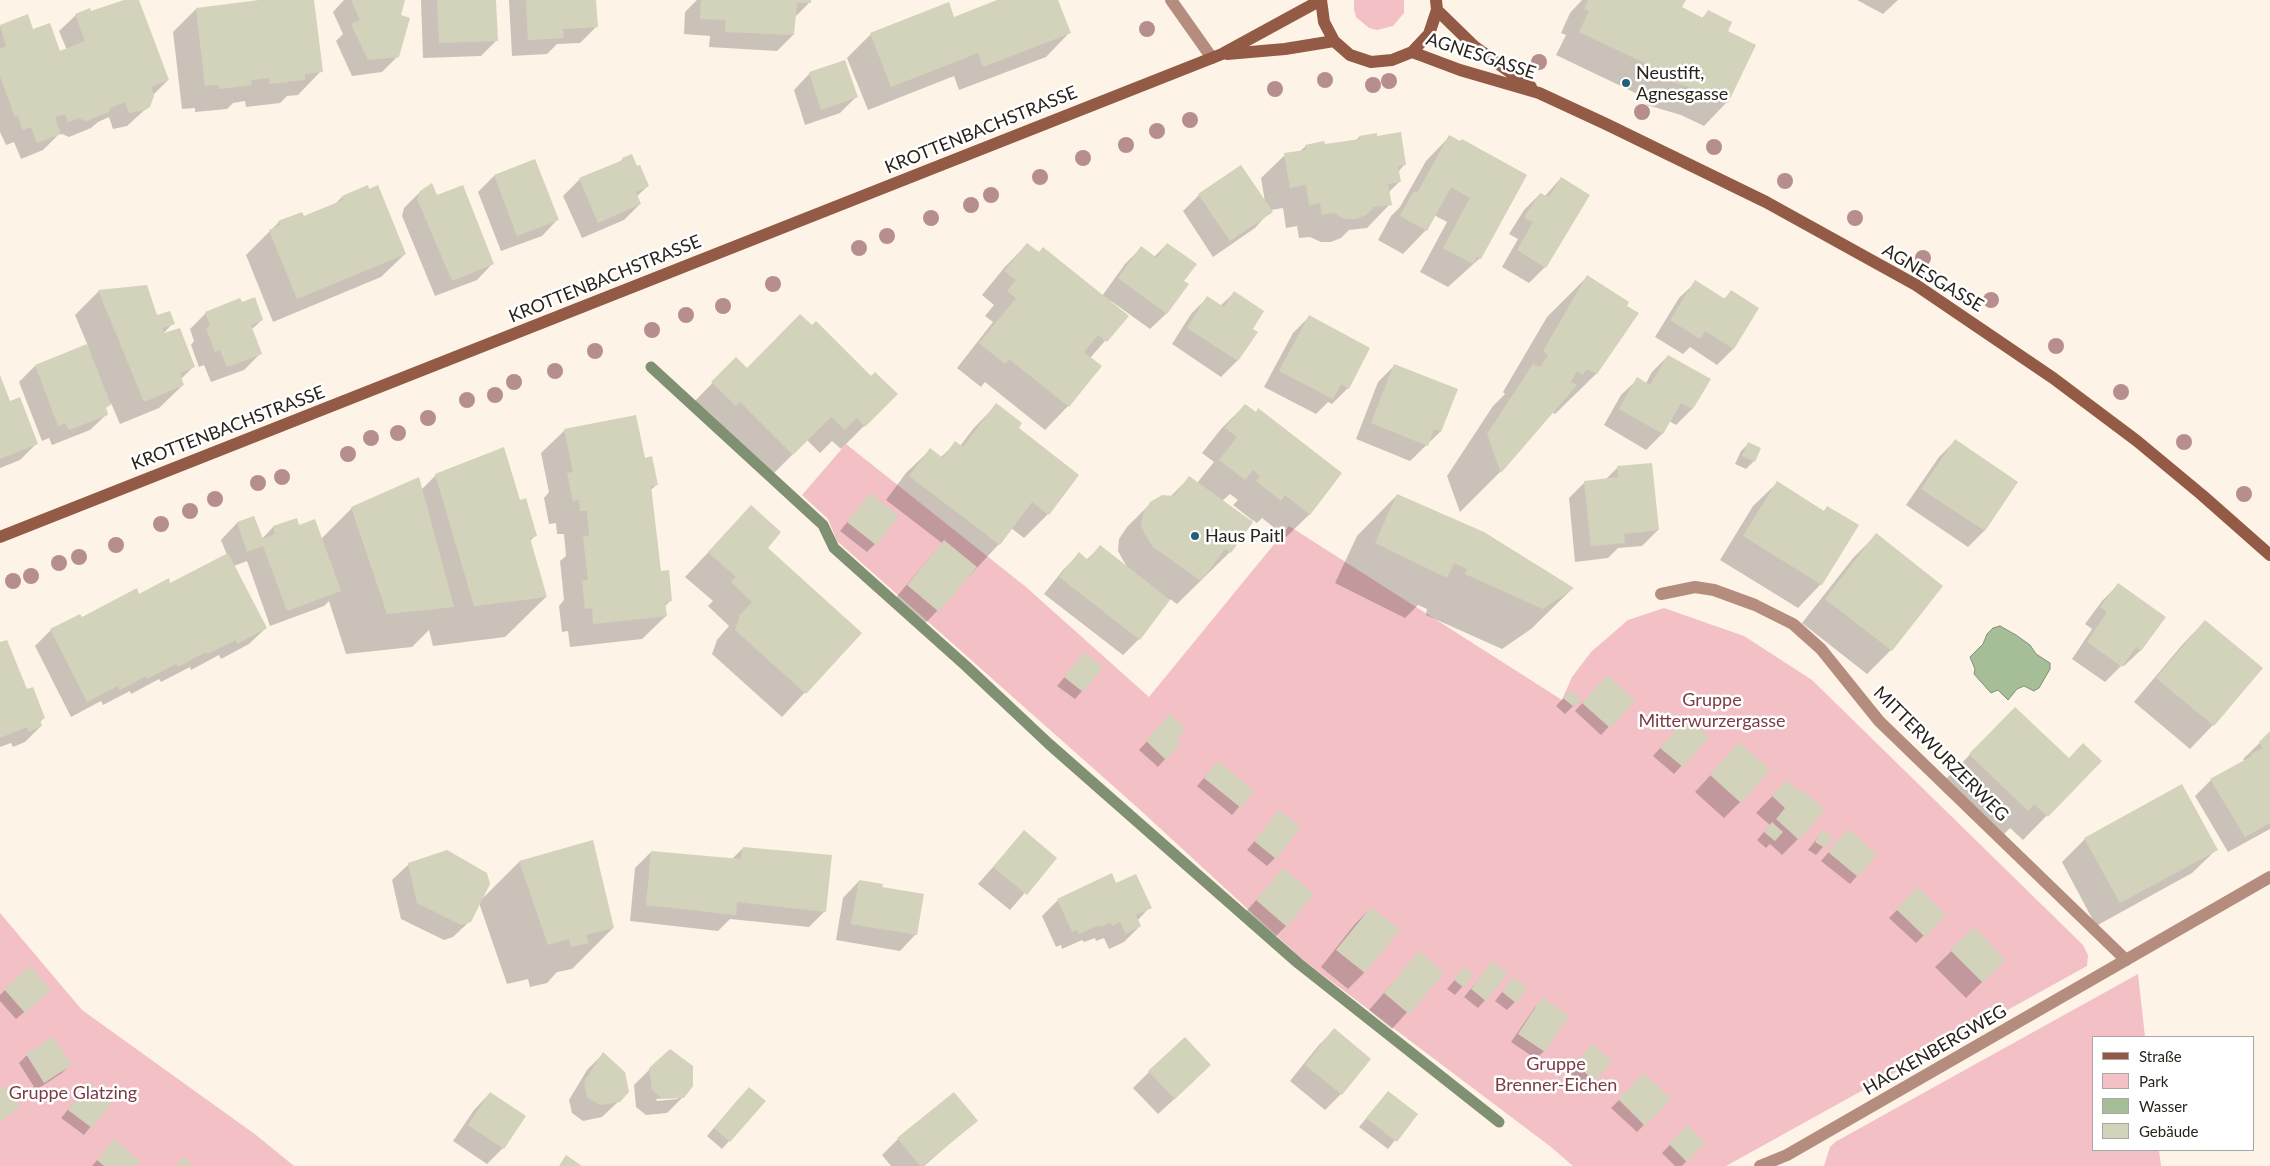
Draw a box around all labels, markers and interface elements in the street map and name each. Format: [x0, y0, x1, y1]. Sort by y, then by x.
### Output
street label: AGNESGASSE [1423, 28, 1539, 84]
place label: Neustift, Agnesgasse [1636, 62, 1728, 104]
marker: Neustift, Agnesgasse [1620, 77, 1632, 89]
street label: KROTTENBACHSTRASSE [882, 82, 1080, 178]
street label: KROTTENBACHSTRASSE [506, 231, 704, 327]
street label: AGNESGASSE [1879, 239, 1987, 317]
street label: KROTTENBACHSTRASSE [128, 381, 328, 475]
place label: Haus Paitl [1205, 525, 1284, 547]
marker: Haus Paitl [1189, 530, 1201, 542]
street label: MITTERWURZERWEG [1869, 682, 2013, 826]
park label: Gruppe Mitterwurzergasse [1638, 689, 1786, 732]
street label: HACKENBERGWEG [1860, 1000, 2010, 1100]
legend [2092, 1036, 2255, 1151]
text: Straße [2139, 1047, 2182, 1065]
park label: Gruppe Brenner-Eichen [1495, 1053, 1617, 1096]
text: Park [2139, 1072, 2168, 1090]
park label: Gruppe Glatzing [9, 1082, 137, 1104]
text: Wasser [2139, 1097, 2188, 1115]
text: Gebäude [2139, 1122, 2198, 1140]

